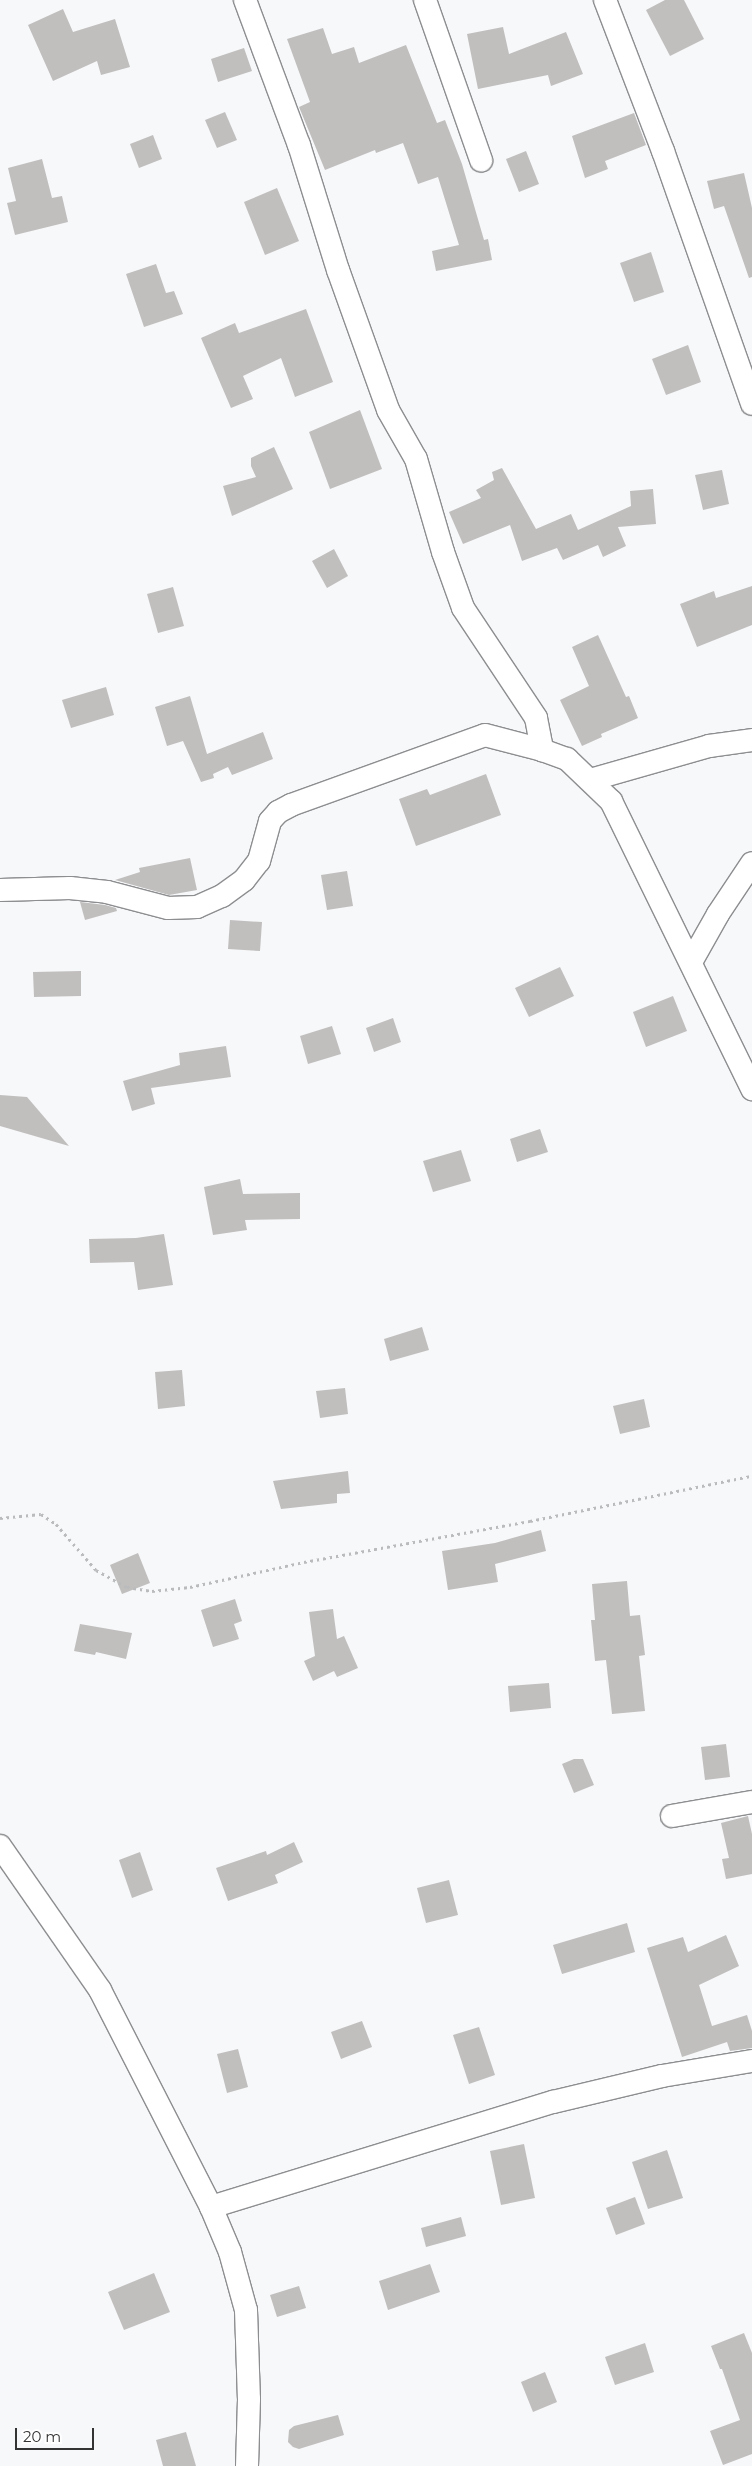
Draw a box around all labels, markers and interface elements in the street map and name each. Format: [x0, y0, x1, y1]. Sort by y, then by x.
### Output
scale bar [18, 2418, 96, 2450]
text: 20 m [23, 2427, 61, 2446]

